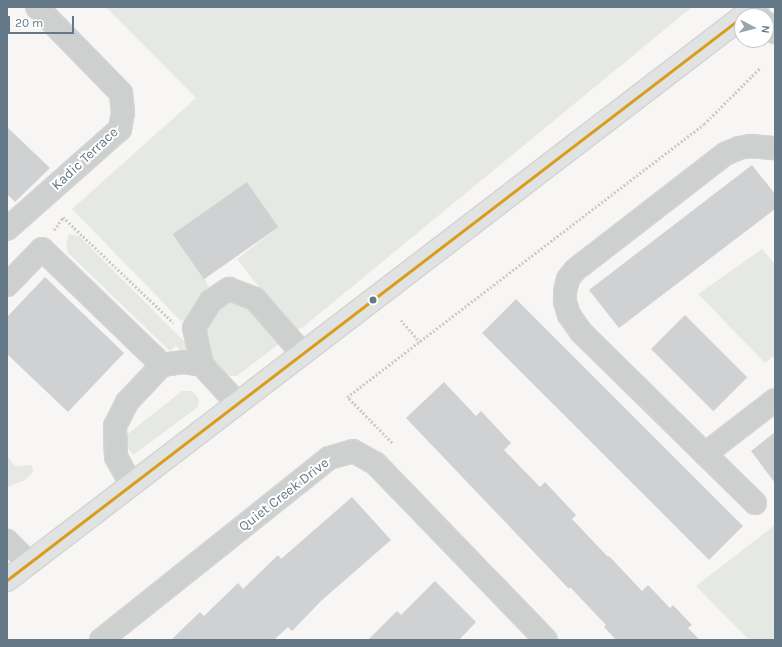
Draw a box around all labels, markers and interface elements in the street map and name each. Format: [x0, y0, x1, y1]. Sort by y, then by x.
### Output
scale bar [10, 8, 76, 34]
north arrow [734, 8, 774, 48]
text: 20 m [15, 16, 43, 30]
text: N [758, 25, 772, 34]
street label: Kadic Terrace [48, 124, 122, 194]
unlabelled marker [368, 295, 378, 305]
street label: Quiet Creek Drive [236, 455, 332, 535]

